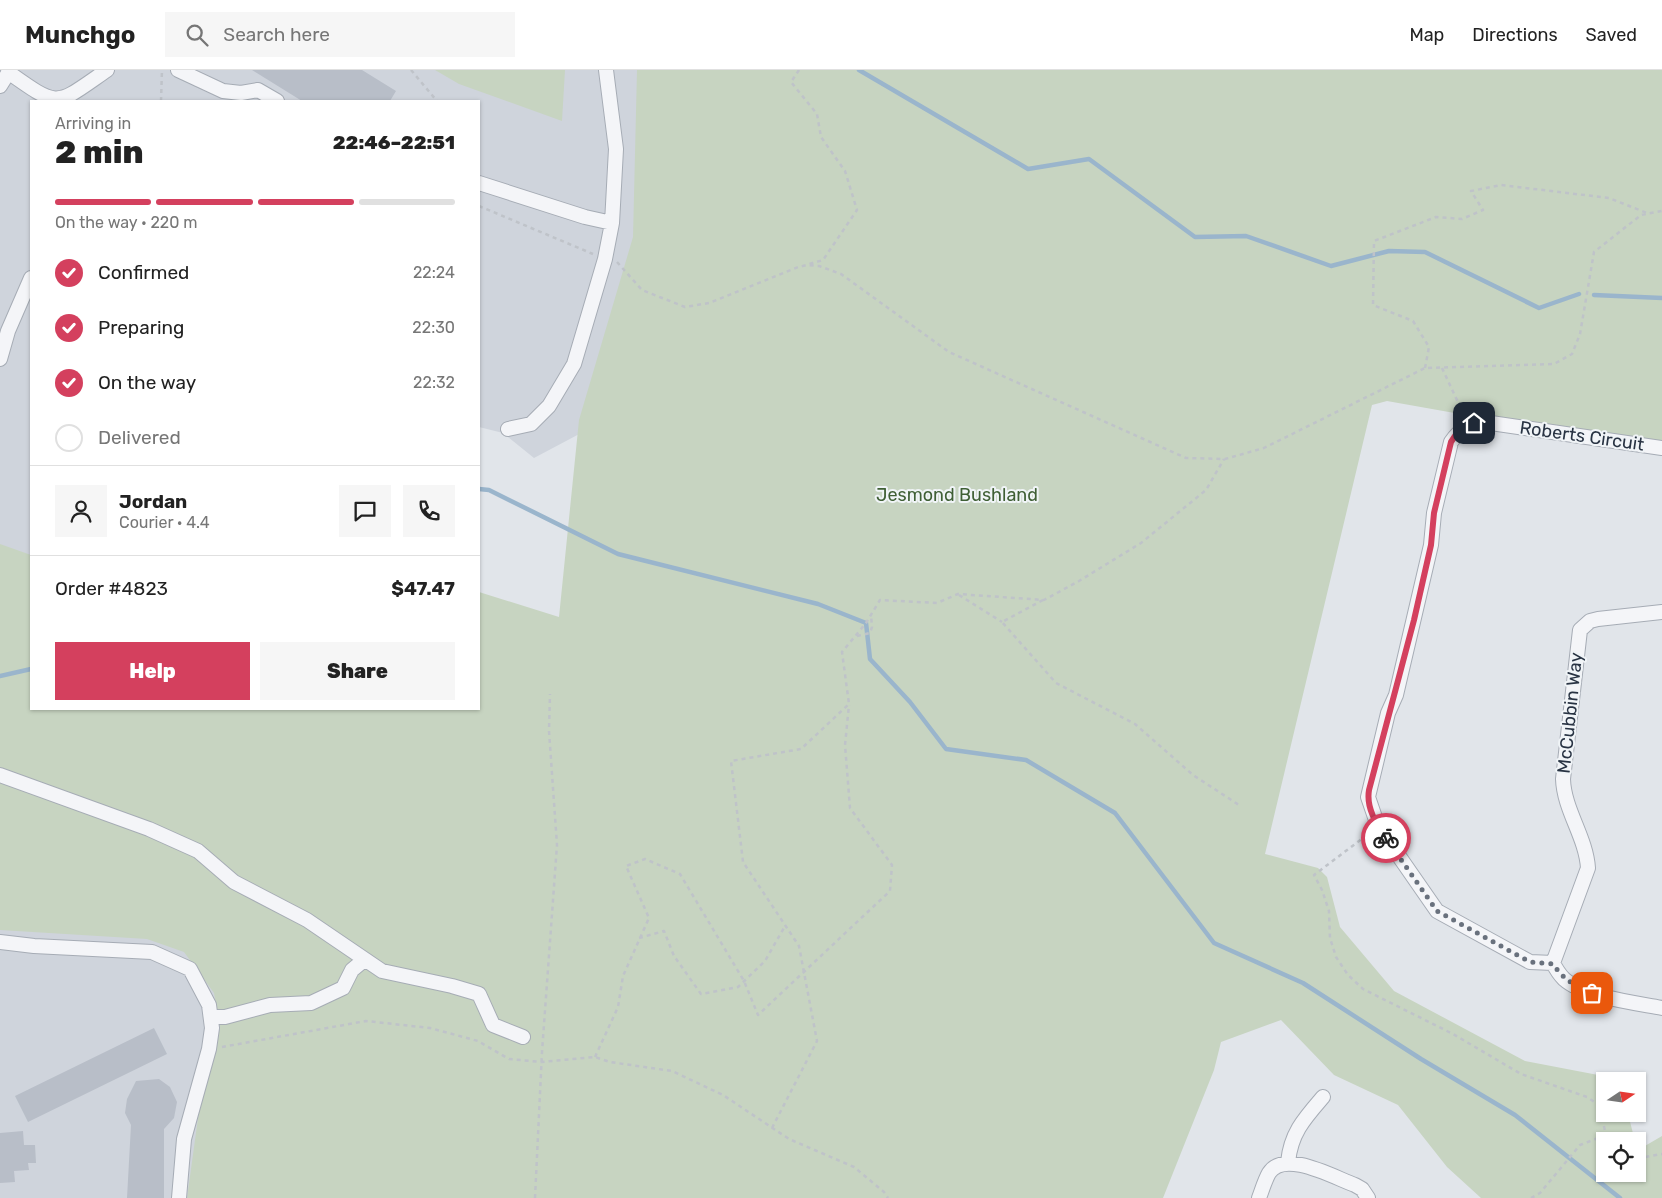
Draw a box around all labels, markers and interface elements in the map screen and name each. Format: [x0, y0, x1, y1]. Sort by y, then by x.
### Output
search box [165, 12, 515, 57]
text: Munchgo [25, 21, 135, 49]
icon: search [183, 21, 211, 49]
text: Search here [223, 23, 330, 46]
text: Map [1409, 24, 1444, 46]
text: Directions [1472, 24, 1558, 46]
text: Saved [1586, 24, 1637, 46]
text: Arriving in [55, 114, 131, 133]
text: 22:46–22:51 [333, 131, 455, 154]
text: 2 min [55, 133, 144, 171]
text: On the way · 220 m [55, 213, 197, 232]
icon: check [55, 259, 83, 287]
text: Confirmed [98, 261, 189, 284]
text: 22:24 [413, 263, 455, 282]
icon: check [55, 314, 83, 342]
text: Preparing [98, 316, 184, 339]
text: 22:30 [412, 318, 455, 337]
icon: check [55, 369, 83, 397]
text: On the way [98, 371, 196, 394]
text: 22:32 [413, 373, 455, 392]
pin [1453, 402, 1495, 444]
icon: home [1460, 409, 1488, 437]
street label: Roberts Circuit [1518, 416, 1646, 456]
text: Delivered [98, 426, 181, 449]
park label: Jesmond Bushland [876, 484, 1038, 506]
button: person [55, 485, 107, 537]
button: chat [339, 485, 391, 537]
button: phone [403, 485, 455, 537]
text: Jordan [119, 490, 187, 513]
text: Courier · 4.4 [119, 513, 210, 532]
text: Order #4823 [55, 577, 168, 600]
text: $47.47 [391, 577, 455, 600]
button: Help [55, 642, 250, 700]
button: Share [260, 642, 455, 700]
street label: McCubbin Way [1553, 651, 1587, 775]
courier [1361, 813, 1411, 863]
icon: bike [1372, 824, 1400, 852]
pin [1571, 972, 1613, 1014]
icon: bag [1578, 979, 1606, 1007]
north arrow [1596, 1072, 1646, 1122]
map controls [1596, 1072, 1646, 1182]
button: locate [1596, 1132, 1646, 1182]

